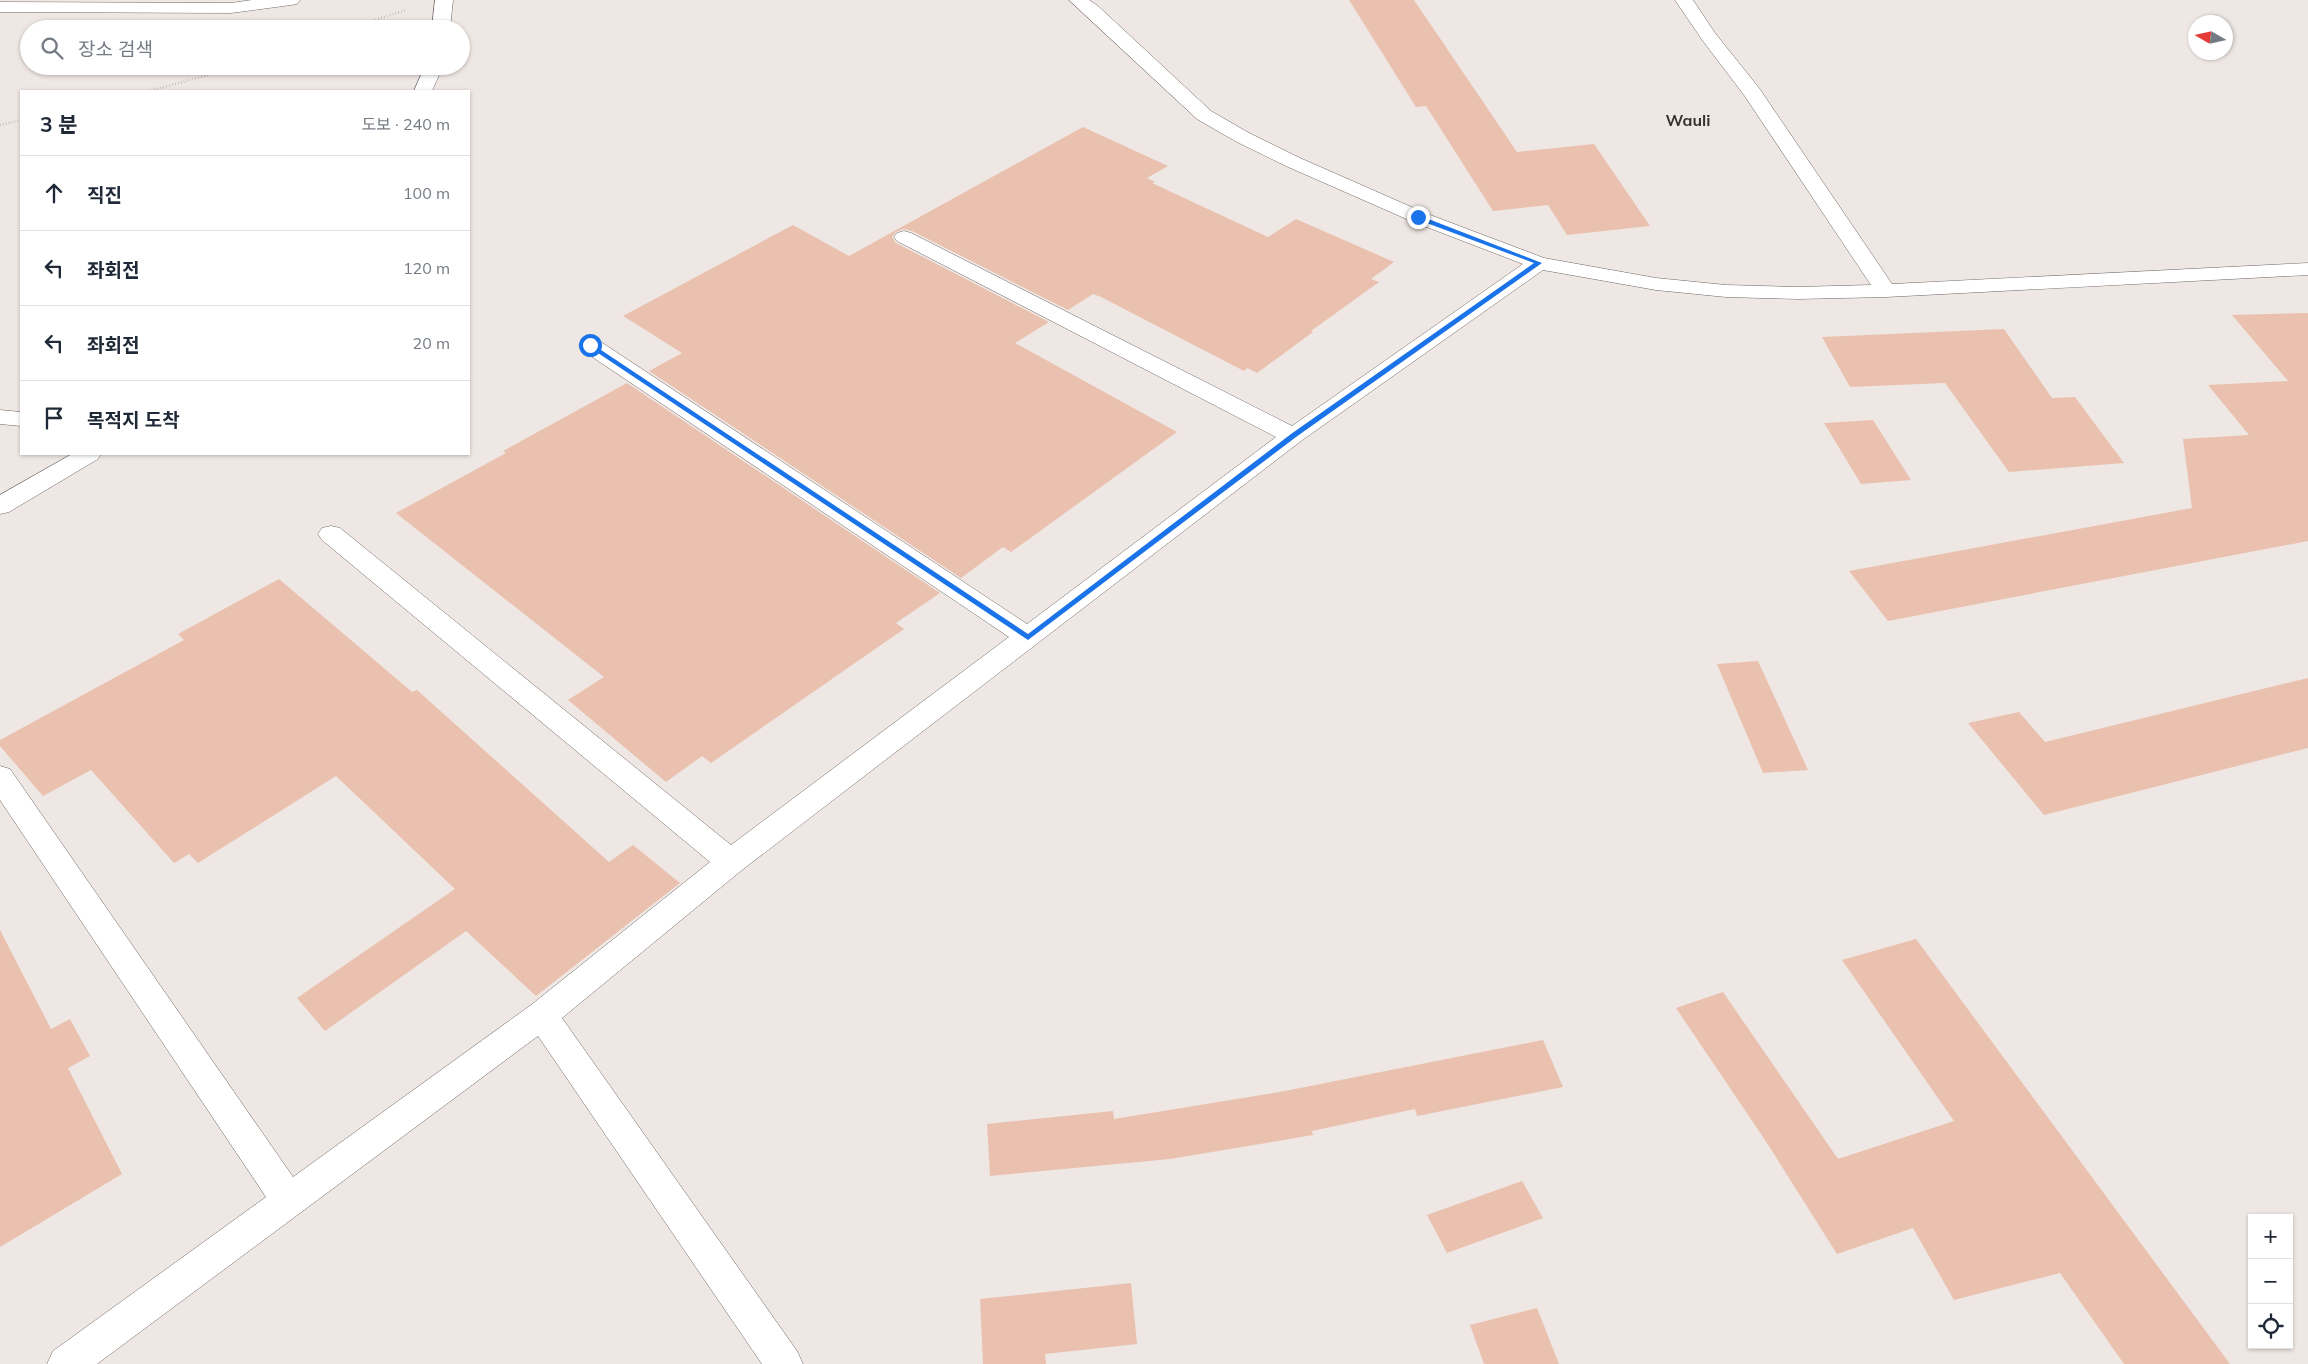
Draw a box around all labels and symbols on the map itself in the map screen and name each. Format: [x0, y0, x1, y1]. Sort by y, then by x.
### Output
north arrow [2188, 15, 2233, 60]
district label: Wauli [1666, 110, 1710, 130]
route end [1407, 206, 1430, 229]
route start [579, 334, 602, 357]

